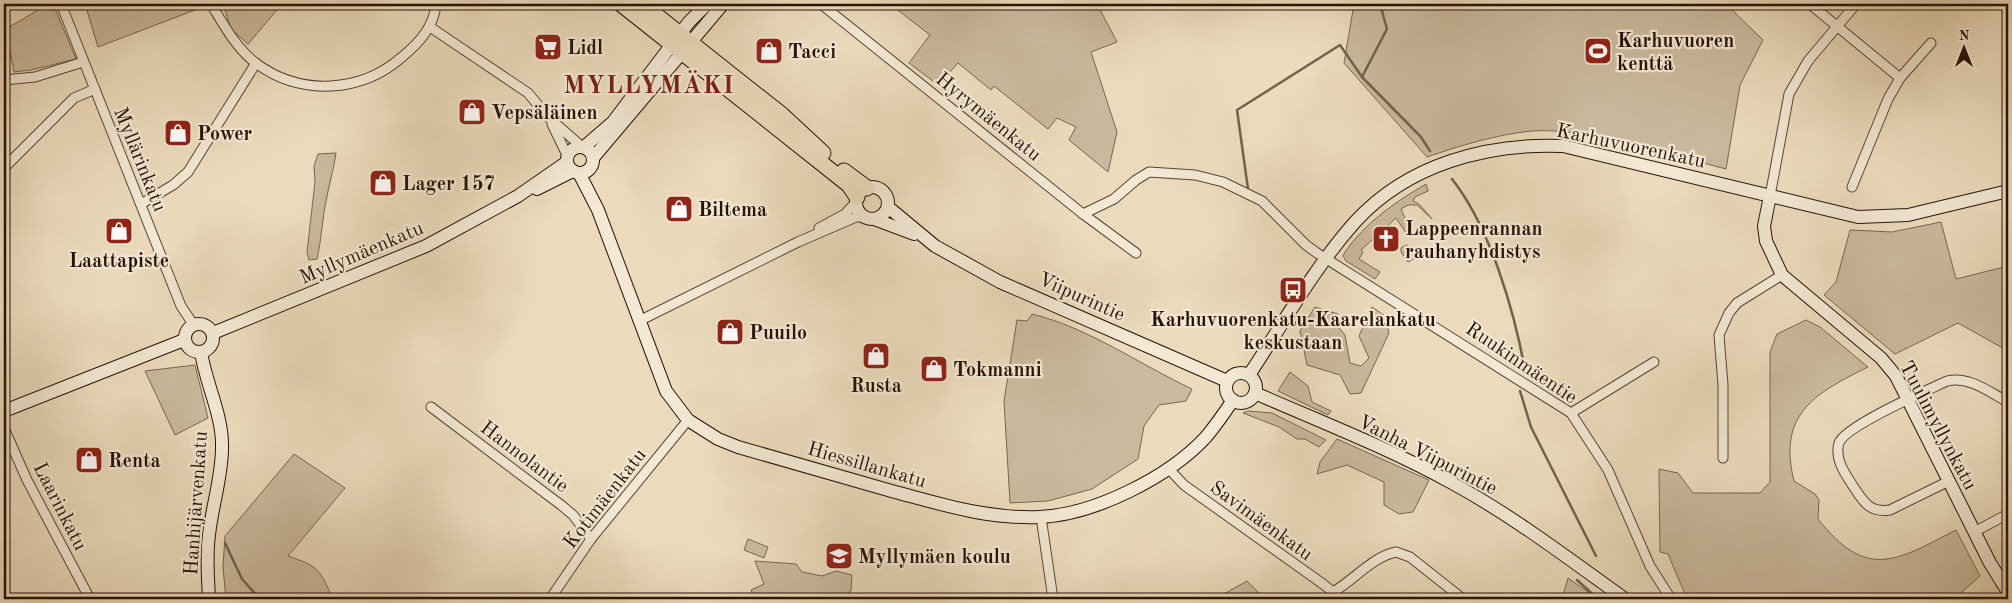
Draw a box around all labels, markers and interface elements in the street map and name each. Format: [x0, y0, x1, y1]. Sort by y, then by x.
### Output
north arrow [1940, 22, 1990, 72]
text: N [1959, 29, 1970, 43]
supermarket icon: Lidl [533, 32, 563, 62]
place label: Karhuvuoren kenttä [1617, 32, 1734, 75]
shop icon: Tacci [754, 36, 784, 66]
sports icon: Karhuvuoren kenttä [1583, 36, 1613, 66]
place label: Lidl [567, 39, 603, 59]
place label: Tacci [788, 43, 836, 63]
street label: Hyrymäenkatu [931, 69, 1044, 166]
district label: MYLLYMÄKI [563, 70, 735, 99]
shop icon: Vepsäläinen [457, 97, 487, 127]
place label: Vepsäläinen [491, 104, 598, 124]
street label: Myllärinkatu [109, 105, 169, 215]
shop icon: Power [163, 118, 193, 148]
street label: Karhuvuorenkatu [1554, 121, 1707, 173]
place label: Power [197, 125, 253, 145]
shop icon: Lager 157 [368, 168, 398, 198]
place label: Lager 157 [402, 174, 495, 195]
shop icon: Biltema [664, 194, 694, 224]
place label: Biltema [698, 201, 767, 221]
shop icon: Laattapiste [104, 216, 134, 246]
street label: Myllymäenkatu [297, 219, 427, 289]
place label: Lappeenrannan rauhanyhdistys [1405, 220, 1543, 263]
church icon: Lappeenrannan rauhanyhdistys [1371, 224, 1401, 254]
place label: Laattapiste [69, 252, 169, 272]
street label: Viipurintie [1035, 270, 1127, 326]
bus stop icon: Karhuvuorenkatu-Kaarelankatu keskustaan [1278, 275, 1308, 305]
place label: Karhuvuorenkatu-Kaarelankatu keskustaan [1150, 311, 1436, 354]
shop icon: Puuilo [715, 317, 745, 347]
street label: Ruukinmäentie [1462, 319, 1580, 408]
place label: Puuilo [749, 324, 807, 344]
shop icon: Rusta [861, 341, 891, 371]
shop icon: Tokmanni [919, 354, 949, 384]
street label: Tuulimyllynkatu [1895, 358, 1980, 494]
place label: Tokmanni [953, 361, 1042, 381]
place label: Rusta [850, 377, 902, 397]
street label: Vanha Viipurintie [1354, 412, 1500, 499]
street label: Hannolantie [476, 418, 572, 497]
street label: Hanhijärvenkatu [182, 430, 212, 576]
street label: Hiessillankatu [805, 439, 928, 493]
shop icon: Renta [74, 445, 104, 475]
street label: Kotimäenkatu [560, 445, 651, 553]
place label: Renta [108, 452, 161, 472]
street label: Laarinkatu [29, 460, 90, 554]
street label: Savimäenkatu [1206, 478, 1316, 566]
school or university icon: Myllymäen koulu [824, 541, 854, 571]
place label: Myllymäen koulu [858, 548, 1011, 568]

